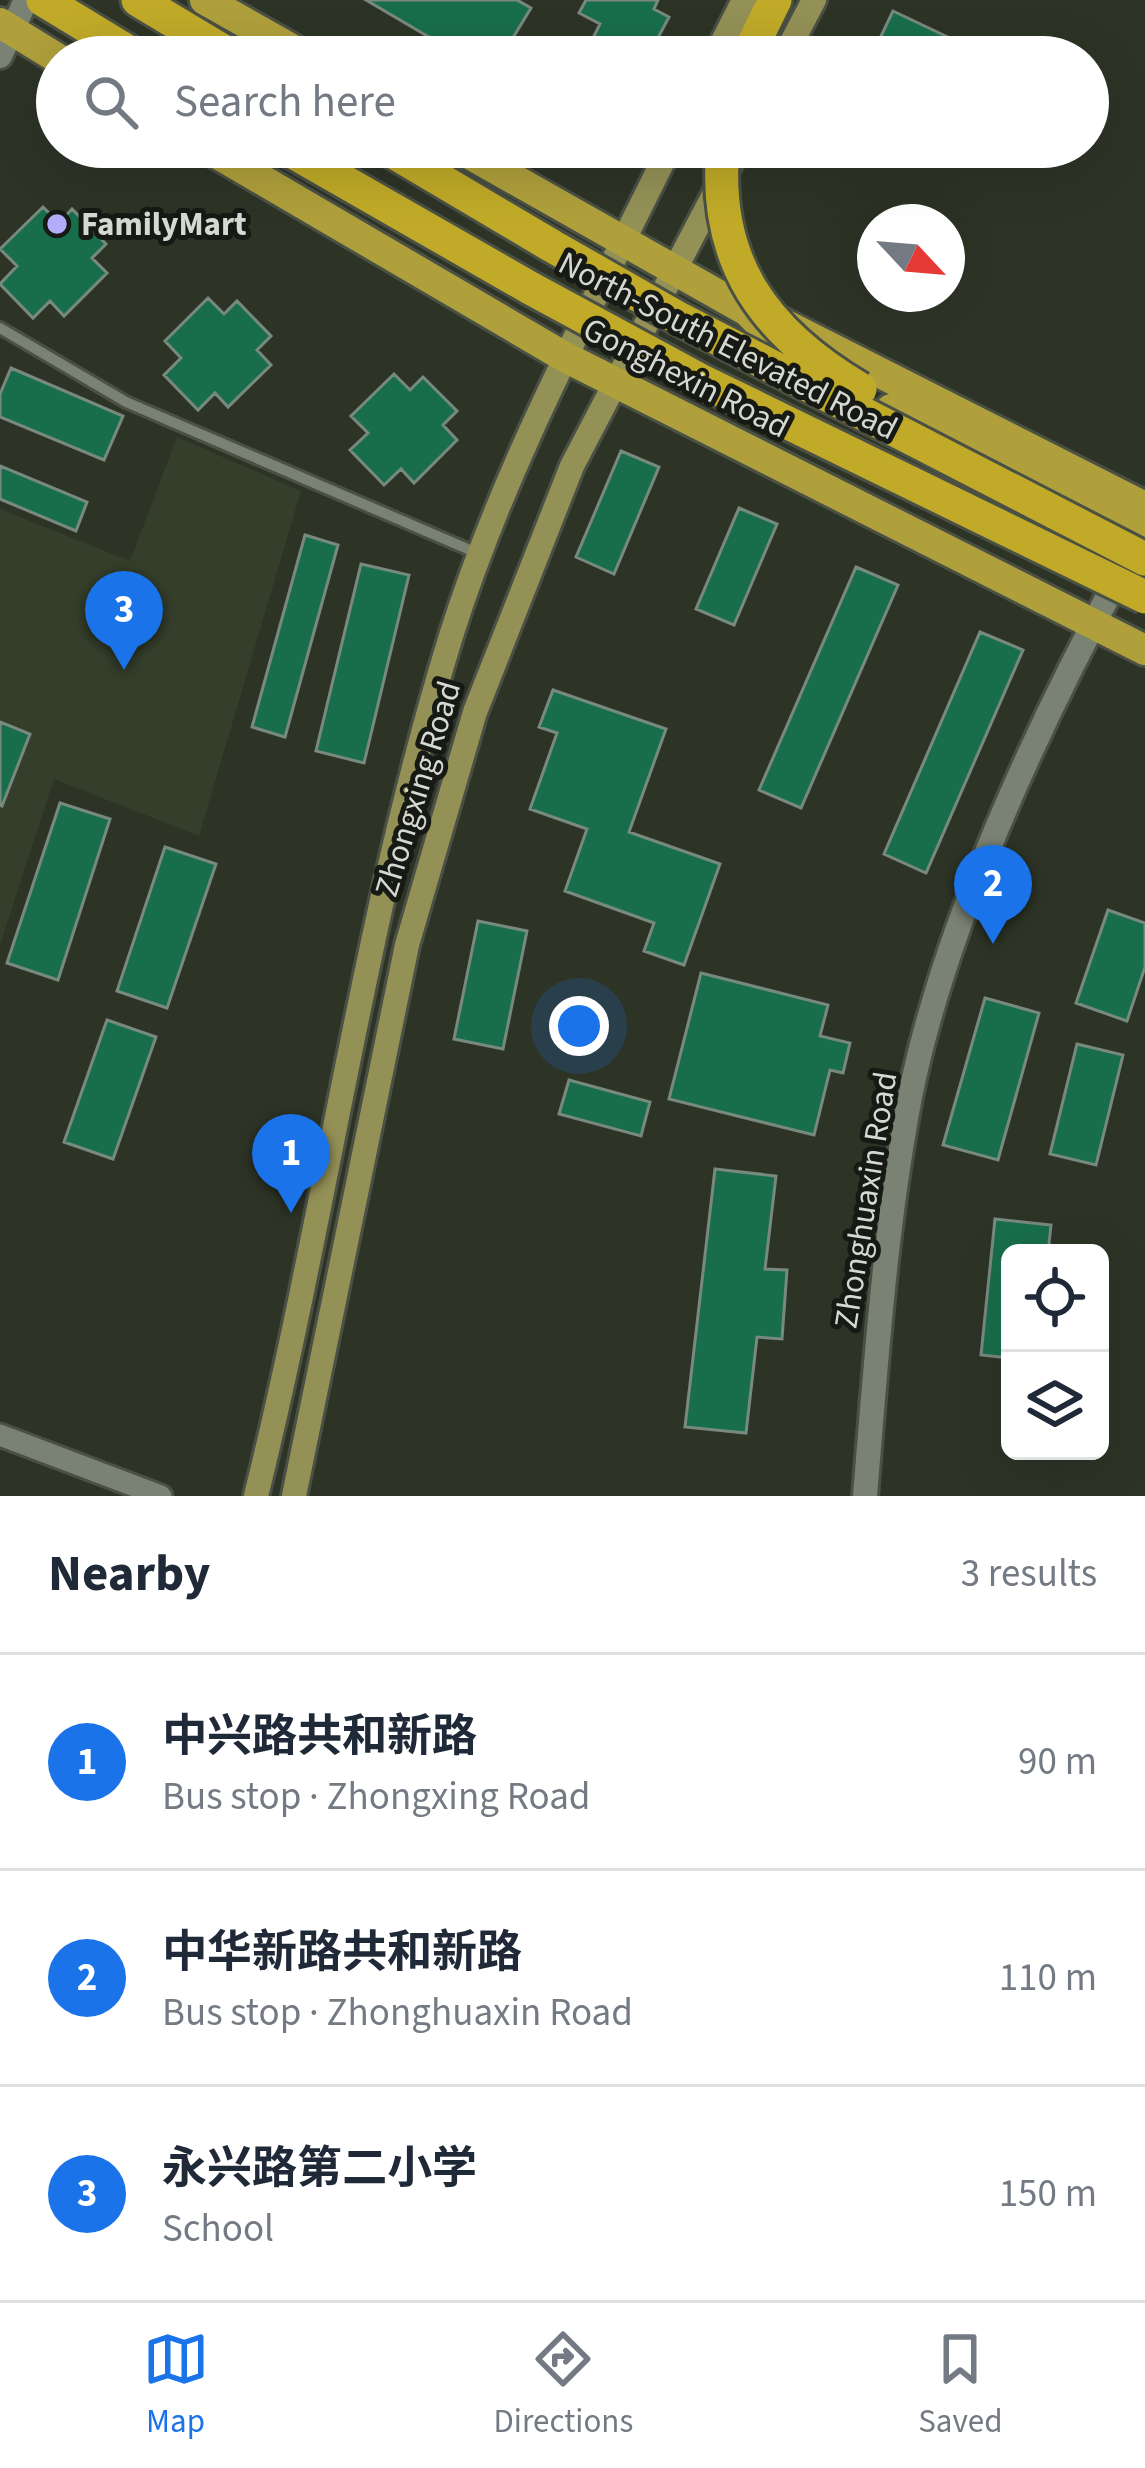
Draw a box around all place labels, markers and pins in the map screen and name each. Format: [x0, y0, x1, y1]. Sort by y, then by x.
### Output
place label: FamilyMart [81, 201, 247, 248]
marker: FamilyMart [44, 211, 70, 237]
pin: 3 [85, 571, 163, 670]
pin: 2 [954, 845, 1032, 944]
pin: 1 [252, 1114, 330, 1213]

